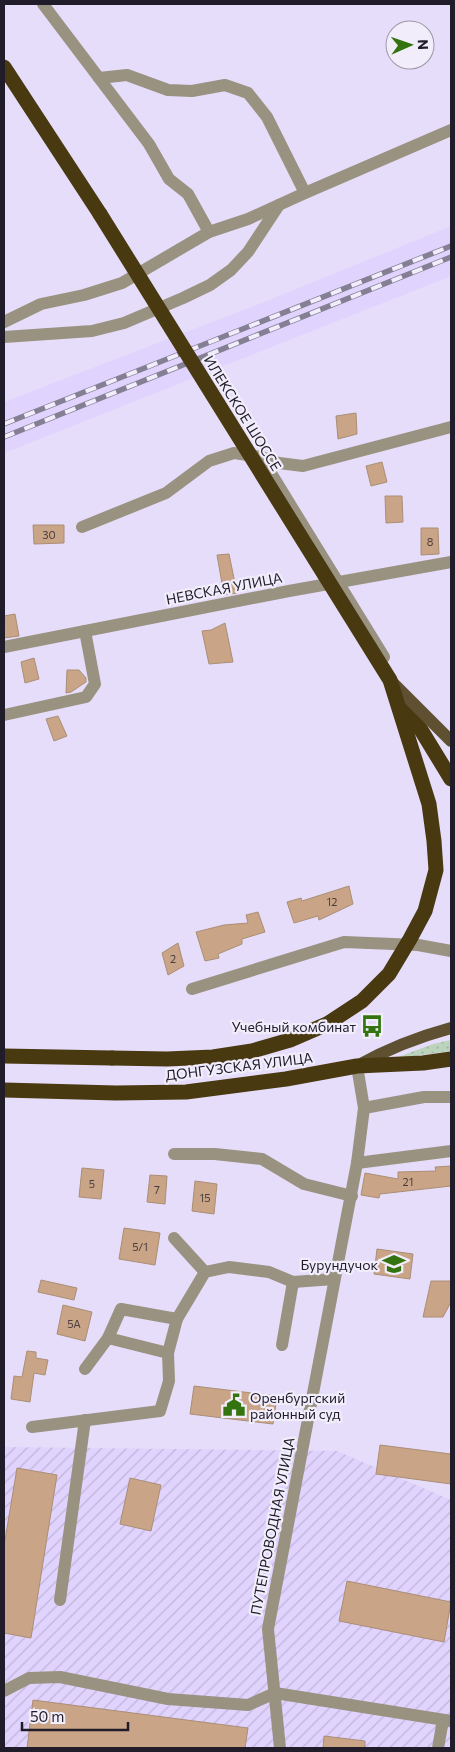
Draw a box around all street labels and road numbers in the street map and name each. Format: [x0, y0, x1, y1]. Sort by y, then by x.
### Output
street label: ИЛЕКСКОЕ ШОССЕ [201, 352, 285, 474]
street label: НЕВСКАЯ УЛИЦА [164, 568, 284, 608]
street label: ДОНГУЗСКАЯ УЛИЦА [164, 1048, 314, 1083]
street label: ПУТЕПРОВОДНАЯ УЛИЦА [246, 1435, 298, 1616]

